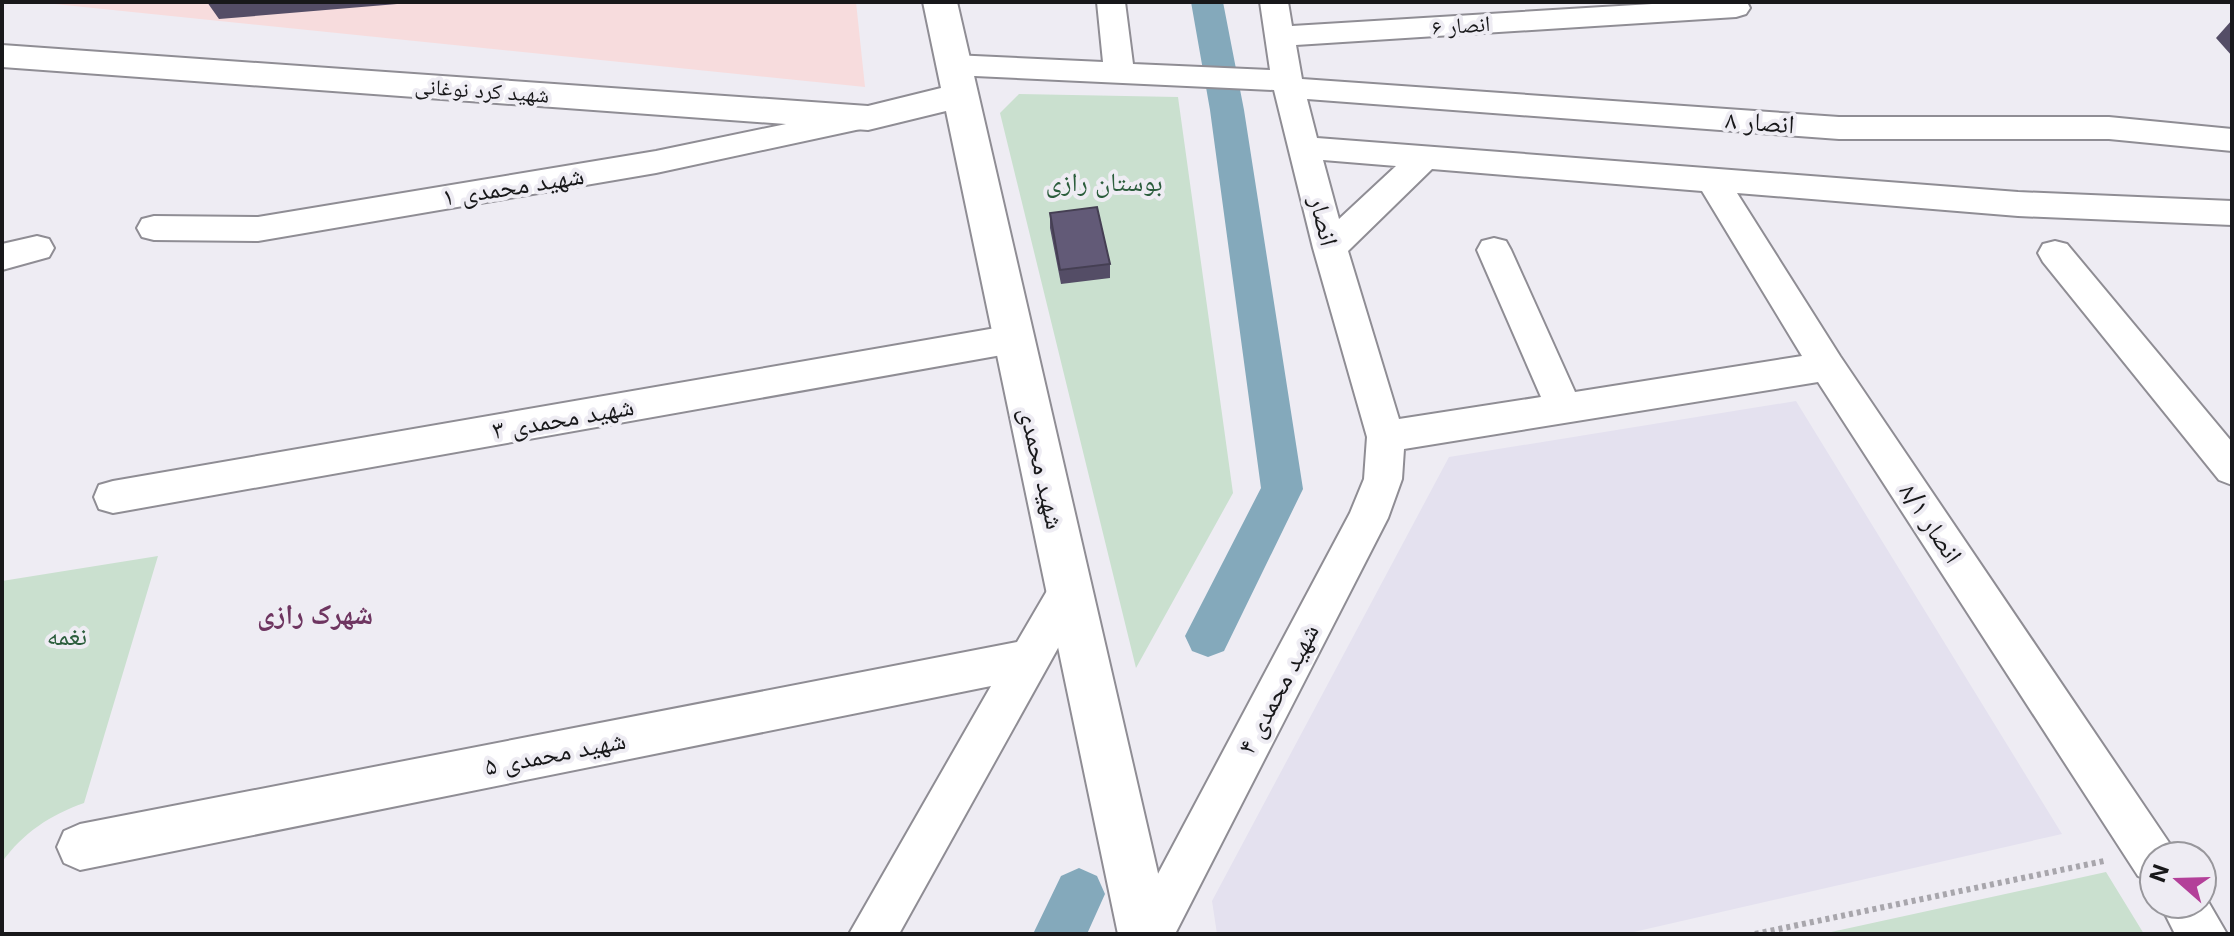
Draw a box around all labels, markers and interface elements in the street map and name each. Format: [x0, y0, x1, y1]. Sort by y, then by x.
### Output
street label: انصار ۶ [1431, 10, 1491, 40]
street label: شهید کرد نوغانی [414, 72, 550, 109]
street label: انصار ۸ [1724, 104, 1796, 139]
street label: شهید محمدی ۱ [440, 159, 586, 213]
park label: بوستان رازی [1045, 166, 1163, 198]
street label: انصار [1303, 192, 1346, 249]
street label: شهید محمدی ۳ [490, 390, 636, 446]
street label: شهید محمدی [1012, 404, 1072, 532]
street label: انصار ۸/۱ [1893, 477, 1969, 569]
district label: شهرک رازی [257, 597, 373, 631]
street label: شهید محمدی ۴ [1230, 618, 1326, 760]
park label: نغمه [47, 620, 87, 651]
street label: شهید محمدی ۵ [482, 724, 628, 782]
north arrow [2138, 840, 2218, 920]
text: N [2144, 861, 2174, 885]

